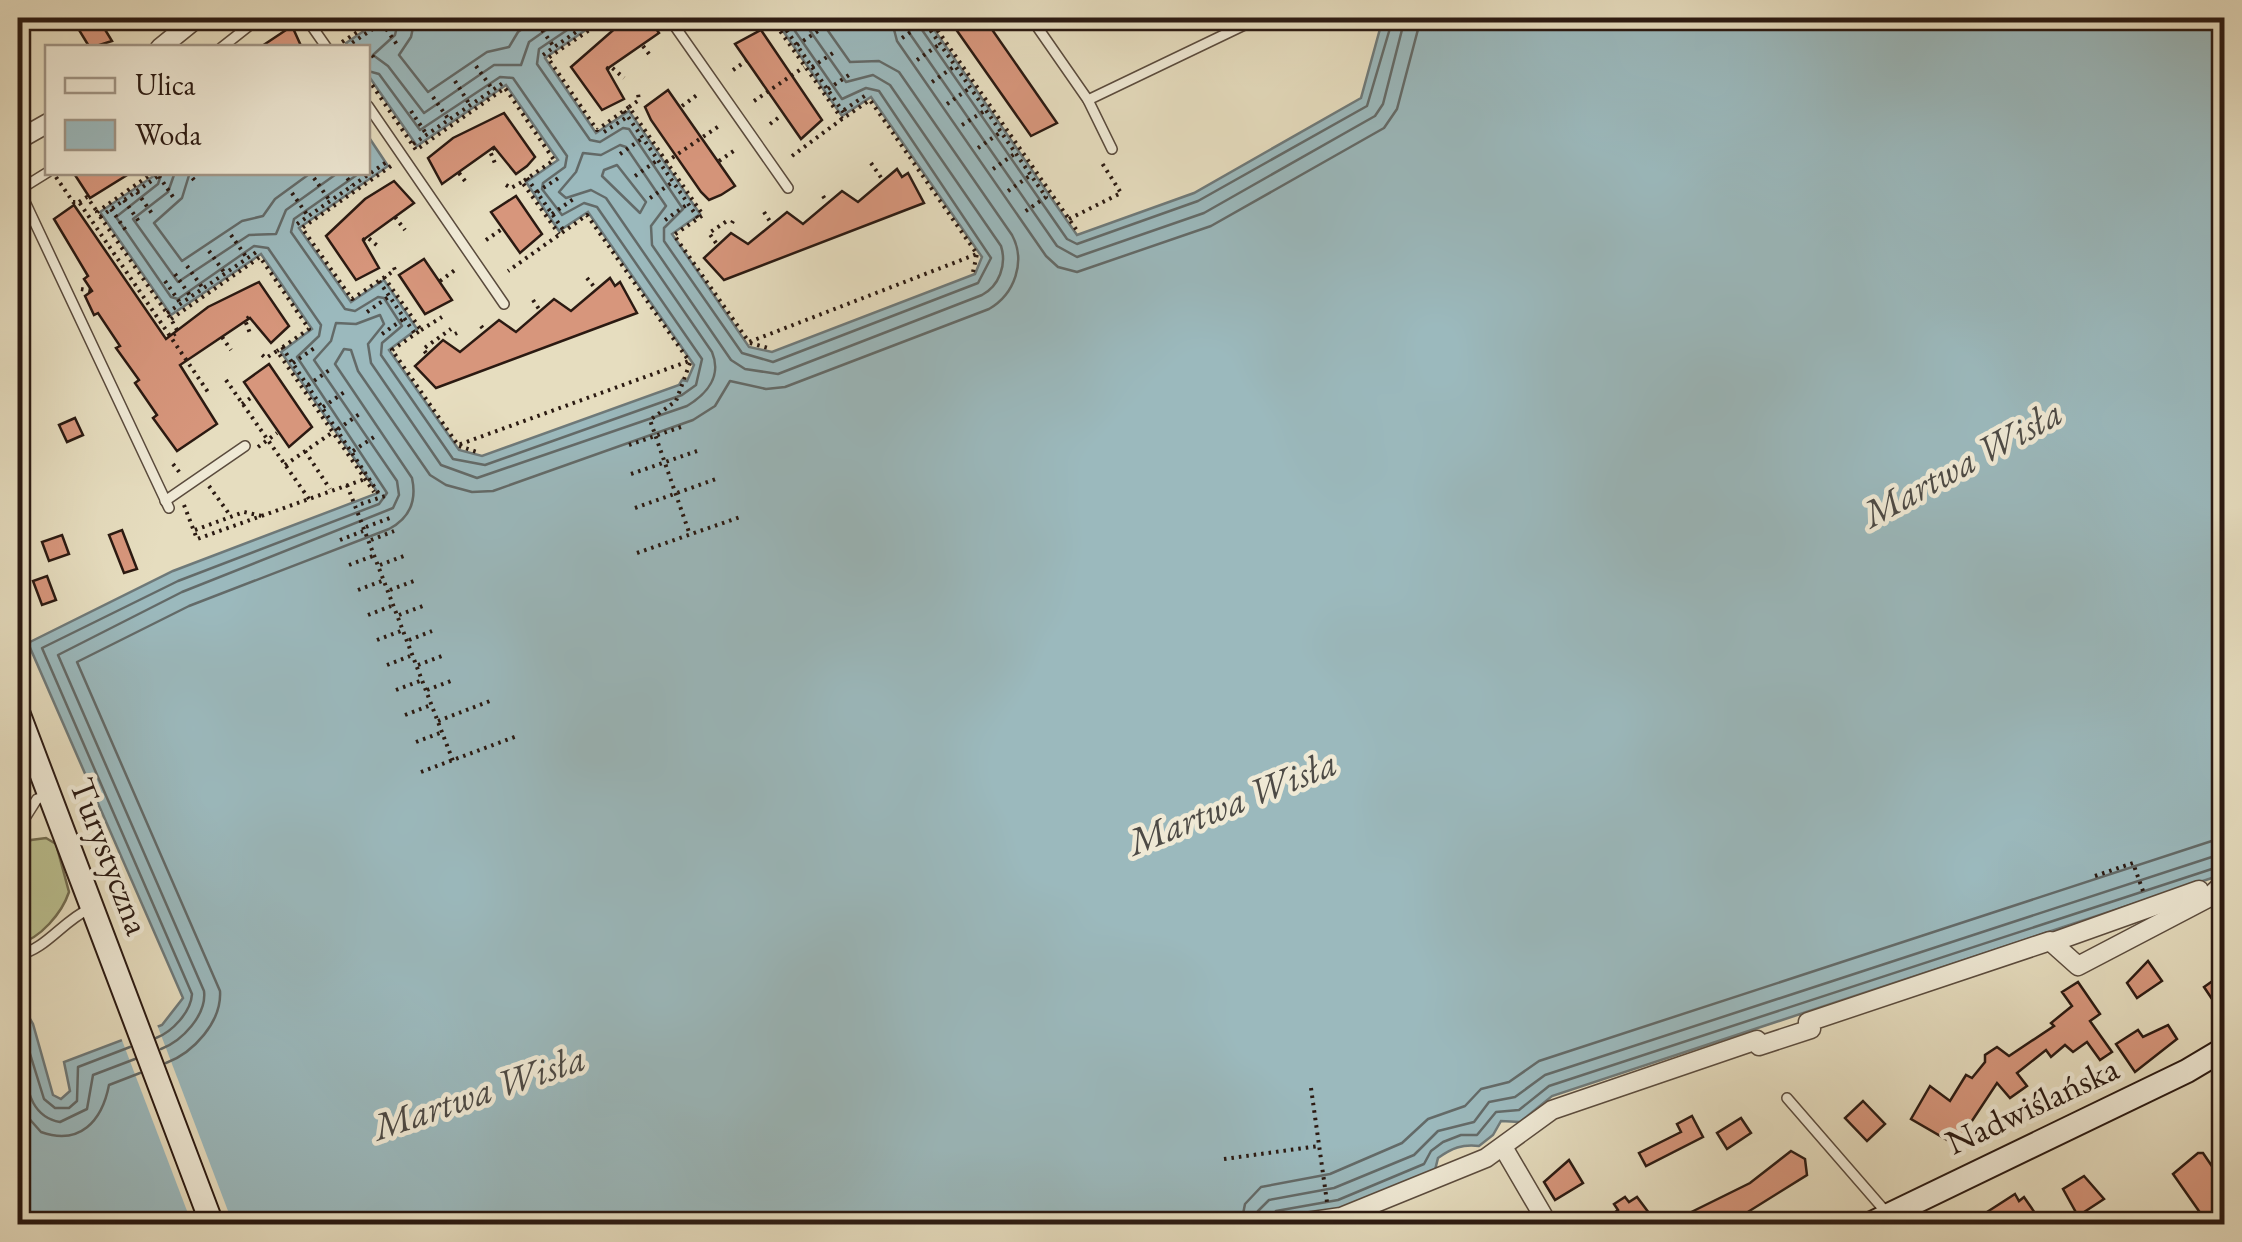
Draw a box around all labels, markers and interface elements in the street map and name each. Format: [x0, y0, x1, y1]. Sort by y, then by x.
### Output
legend [45, 45, 370, 175]
text: Ulica [135, 65, 195, 104]
text: Woda [135, 115, 202, 154]
water label: Martwa Wisła [1851, 387, 2071, 539]
water label: Martwa Wisła [1118, 737, 1344, 867]
street label: Turystyczna [60, 771, 161, 941]
water label: Martwa Wisła [364, 1032, 592, 1151]
street label: Nadwiślańska [1938, 1045, 2126, 1164]

